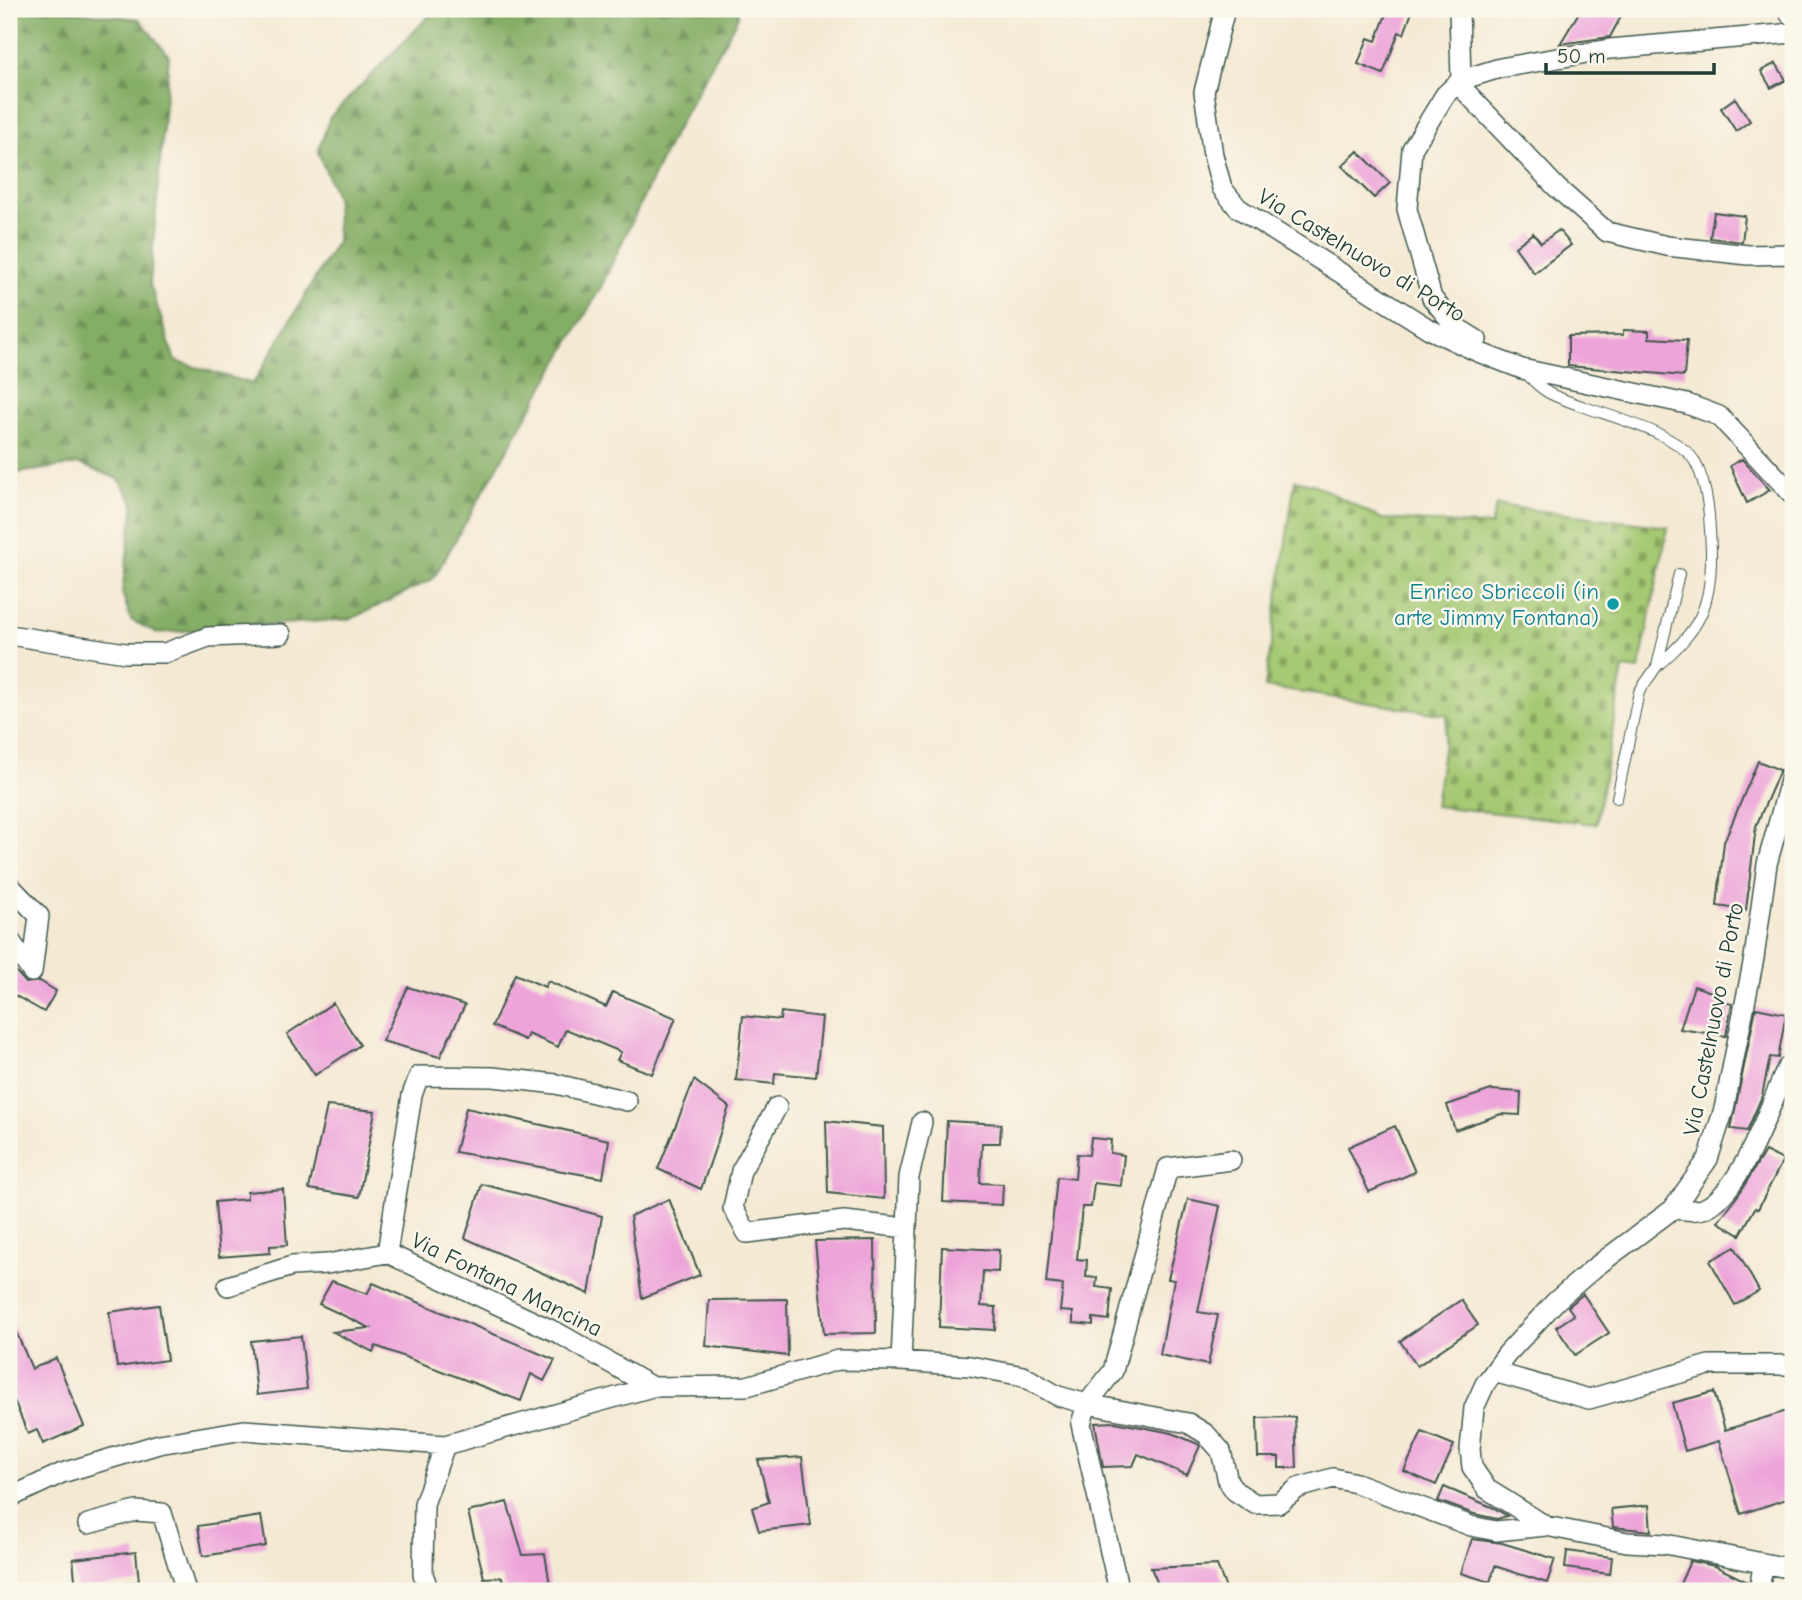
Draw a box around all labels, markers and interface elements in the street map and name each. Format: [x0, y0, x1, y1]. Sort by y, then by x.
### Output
scale bar [1546, 32, 1714, 76]
text: 50 m [1557, 44, 1606, 68]
street label: Via Castelnuovo di Porto [1253, 183, 1470, 328]
place label: Enrico Sbriccoli (in arte Jimmy Fontana) [1394, 578, 1599, 631]
marker: Enrico Sbriccoli (in arte Jimmy Fontana) [1605, 596, 1621, 612]
street label: Via Castelnuovo di Porto [1678, 900, 1749, 1138]
street label: Via Fontana Mancina [407, 1227, 607, 1342]

